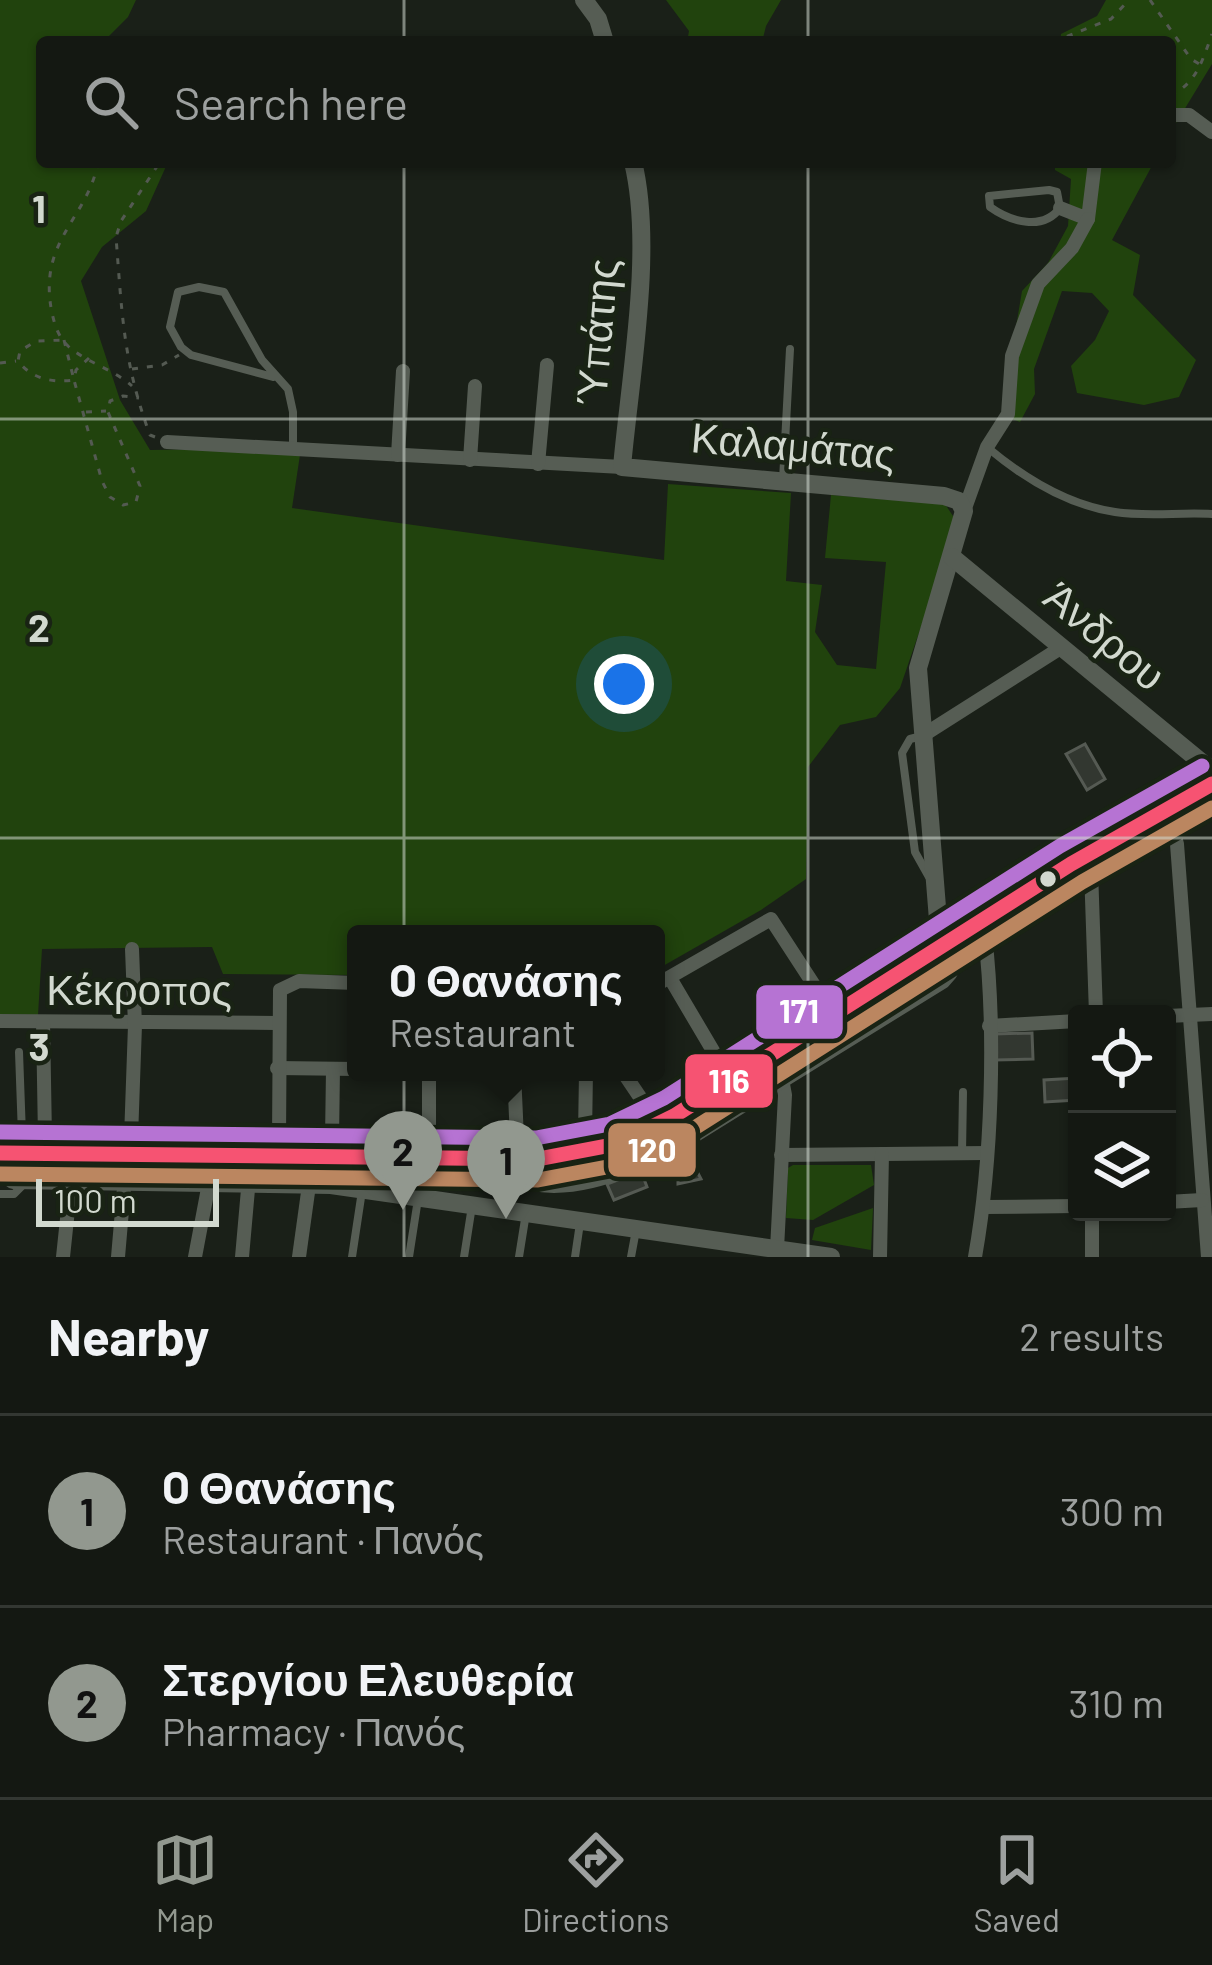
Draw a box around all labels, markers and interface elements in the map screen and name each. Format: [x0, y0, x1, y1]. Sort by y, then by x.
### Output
search box [36, 36, 1176, 168]
icon: search [78, 69, 144, 135]
text: Search here [174, 75, 408, 129]
text: 1 [32, 184, 46, 231]
street label: Ύπάτης [564, 256, 627, 408]
street label: Καλαμάτας [689, 410, 897, 478]
street label: Άνδρου [1035, 570, 1177, 700]
text: 2 [28, 603, 50, 650]
your location [594, 654, 654, 714]
unlabelled marker [1037, 868, 1059, 890]
popup [347, 925, 665, 1081]
text: O Θανάσης [389, 952, 623, 1006]
street label: Κέκροπος [46, 963, 232, 1014]
line badge: 171 [754, 983, 845, 1041]
text: 171 [779, 990, 819, 1030]
map controls [1068, 1005, 1176, 1221]
button: locate [1068, 1005, 1176, 1113]
text: Restaurant [389, 1008, 576, 1055]
text: 3 [28, 1022, 50, 1069]
line badge: 116 [683, 1052, 775, 1110]
text: 116 [708, 1060, 750, 1100]
pin: 2 [364, 1111, 442, 1210]
button: layers [1068, 1113, 1176, 1221]
pin: 1 [467, 1120, 545, 1219]
line badge: 120 [606, 1121, 698, 1179]
text: 120 [628, 1129, 676, 1169]
scale bar [36, 1173, 219, 1226]
text: 100 m [54, 1180, 137, 1220]
text: Nearby [48, 1305, 209, 1366]
text: 2 results [1019, 1312, 1164, 1359]
text: O Θανάσης [162, 1459, 396, 1513]
text: 1 [80, 1487, 94, 1534]
text: 300 m [1060, 1487, 1164, 1534]
text: Restaurant · Πανός [162, 1515, 484, 1562]
text: Στεργίου Ελευθερία [162, 1651, 574, 1705]
text: 2 [76, 1679, 98, 1726]
text: 310 m [1068, 1679, 1164, 1726]
text: Pharmacy · Πανός [162, 1707, 465, 1754]
tab: Map [152, 1827, 218, 1939]
tab: Directions [522, 1827, 669, 1939]
tab: Saved [973, 1827, 1060, 1939]

